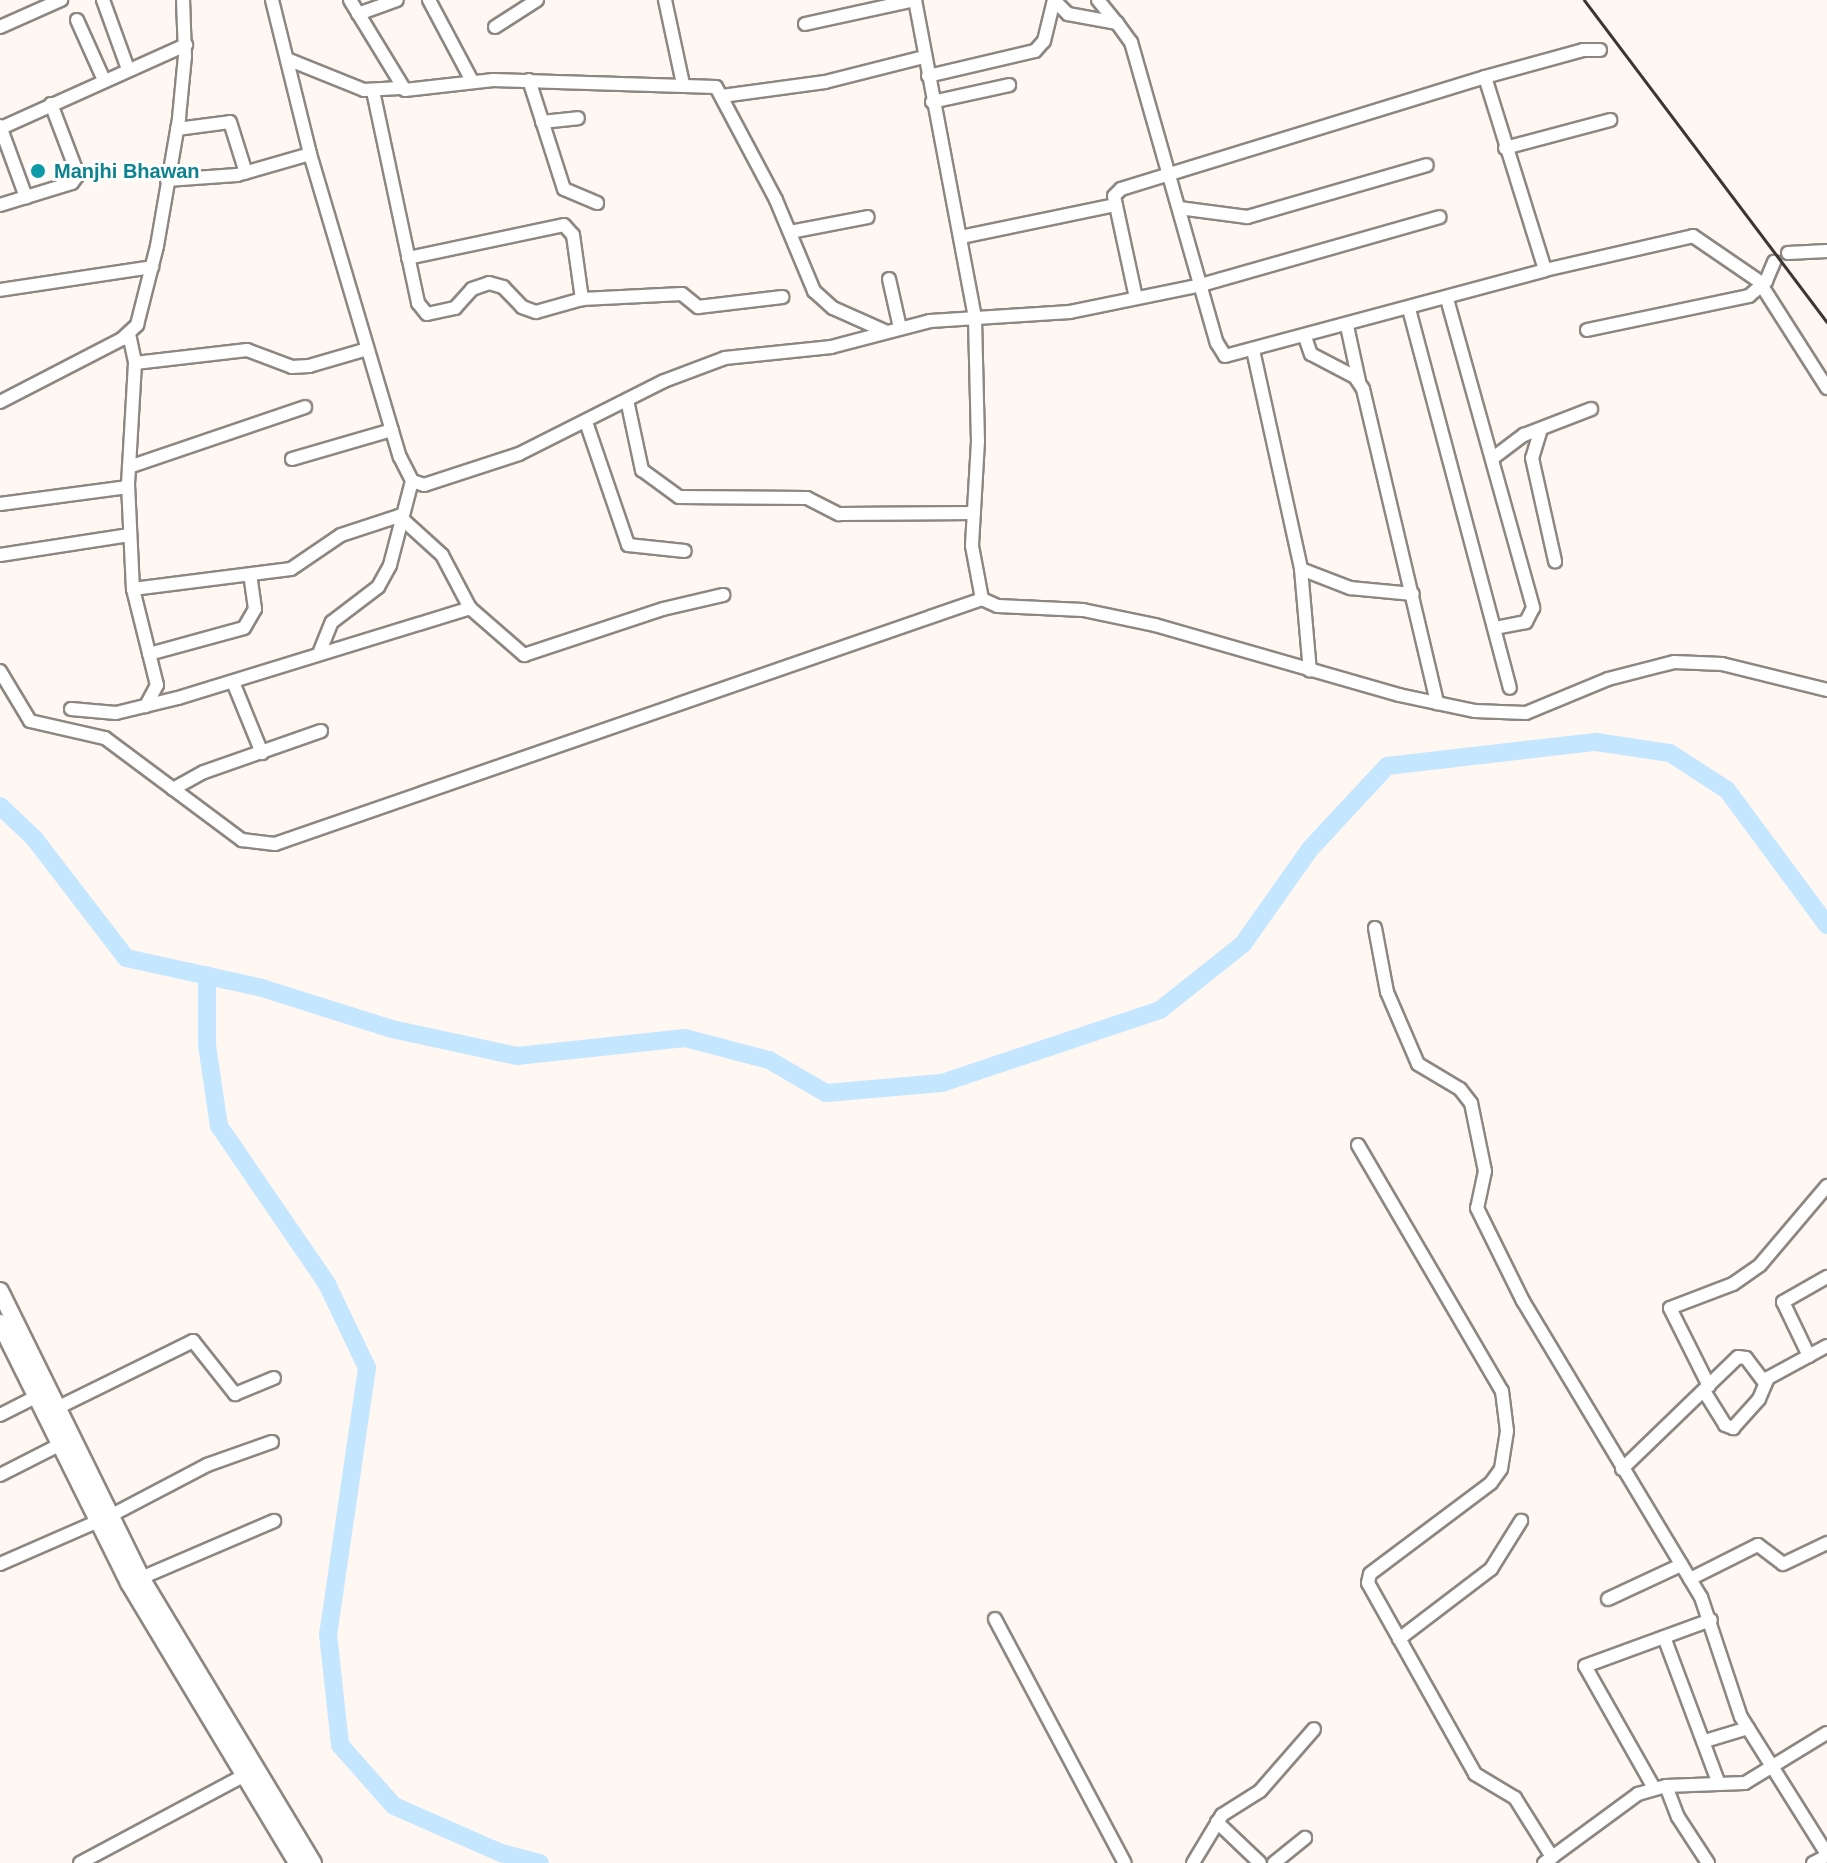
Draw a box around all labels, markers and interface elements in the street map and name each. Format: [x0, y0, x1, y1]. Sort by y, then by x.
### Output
place label: Manjhi Bhawan [54, 159, 200, 183]
marker: Manjhi Bhawan [29, 162, 47, 180]

